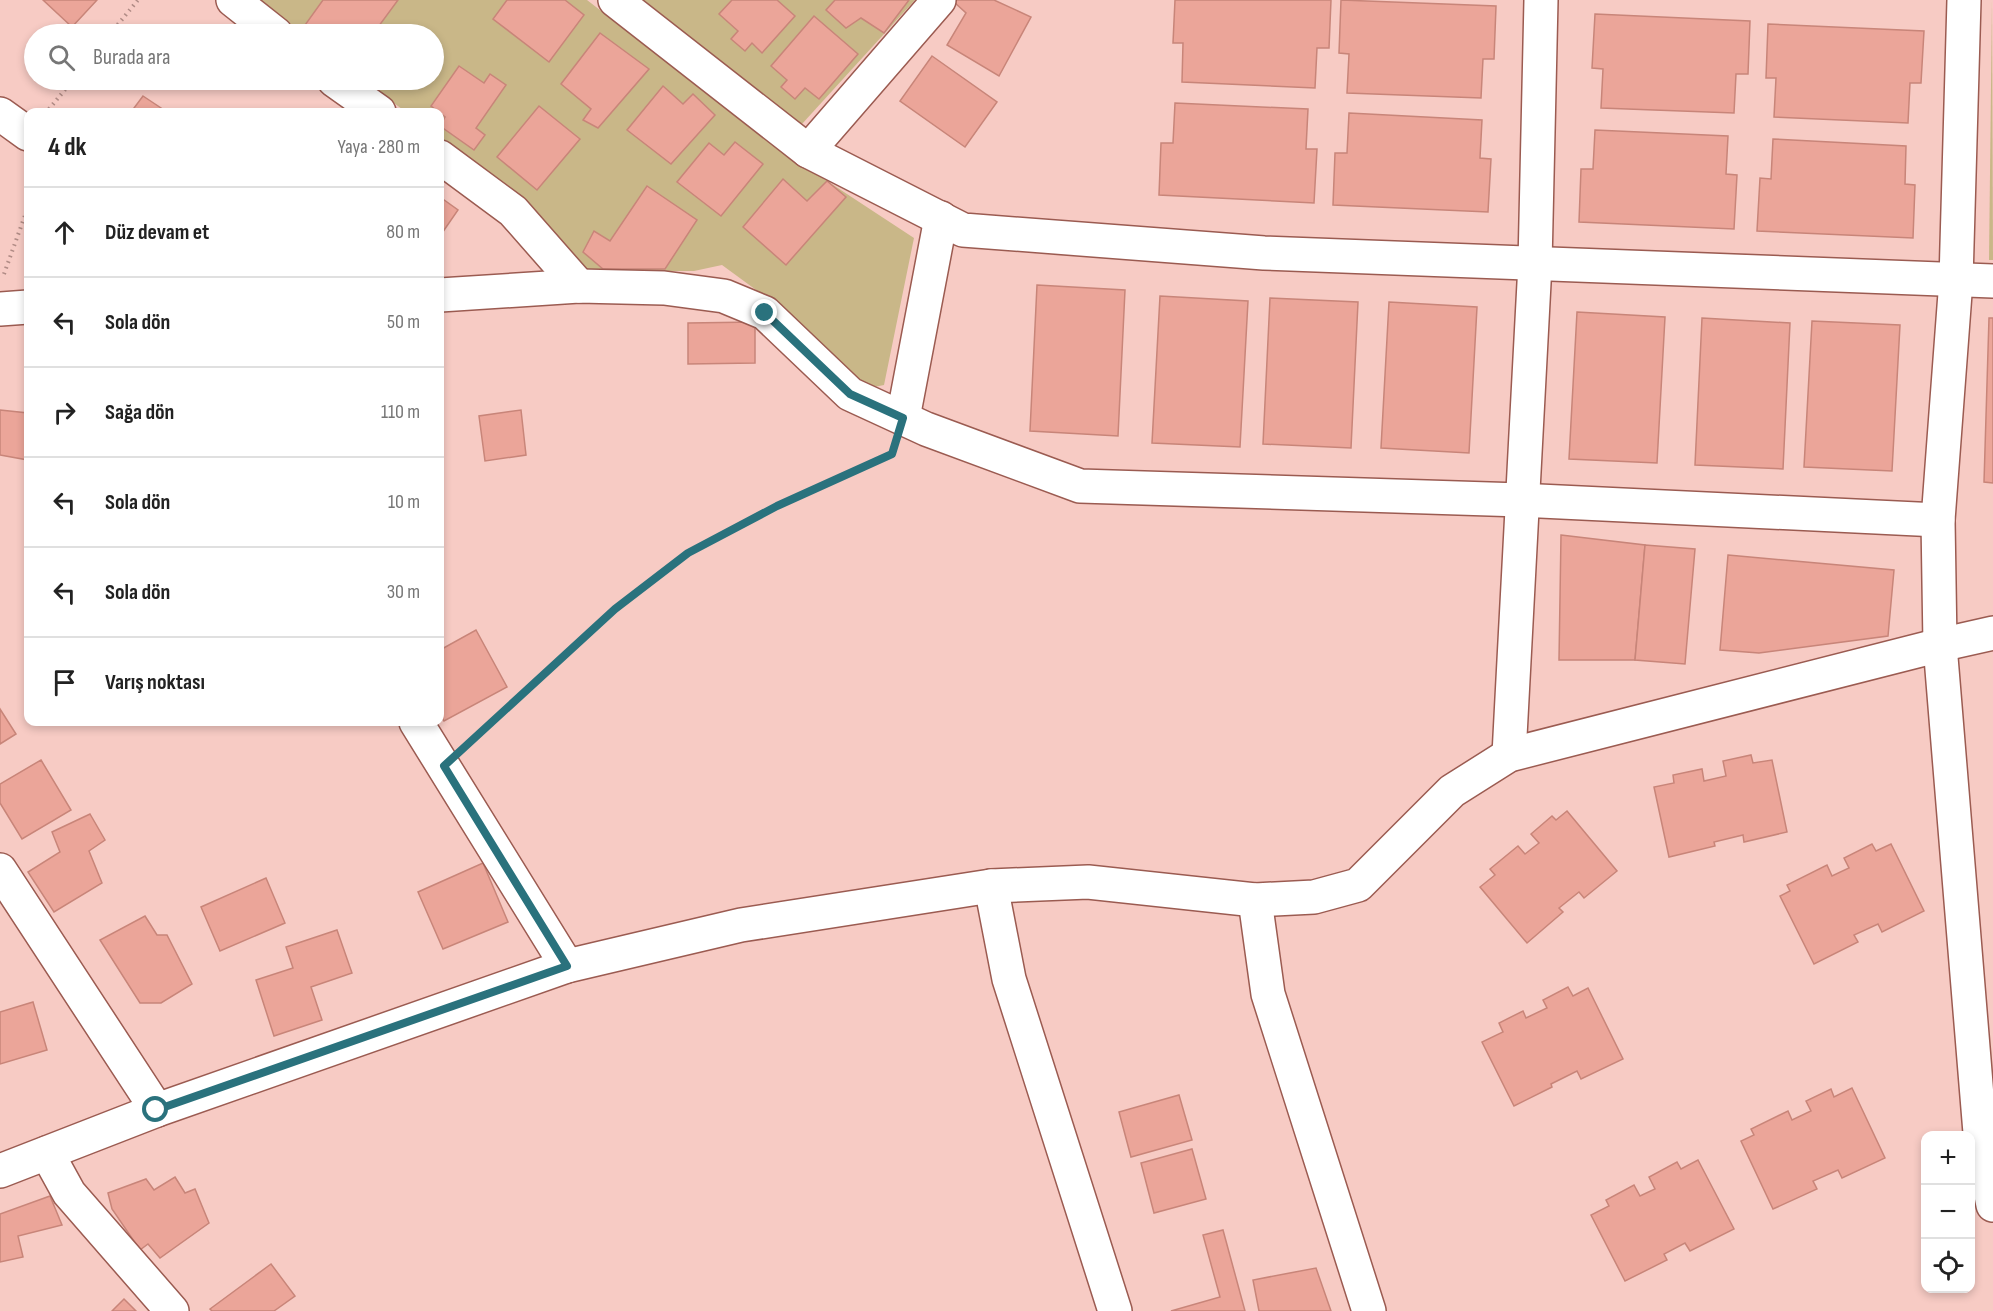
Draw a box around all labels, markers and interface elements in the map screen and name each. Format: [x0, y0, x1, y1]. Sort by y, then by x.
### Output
search box [24, 24, 444, 90]
icon: search [45, 41, 78, 74]
text: Burada ara [93, 44, 170, 71]
text: 4 dk [48, 132, 86, 163]
text: Yaya · 280 m [338, 135, 420, 159]
icon: ahead [48, 216, 81, 249]
text: Düz devam et [105, 219, 209, 246]
text: 80 m [386, 220, 420, 244]
route end [751, 299, 777, 325]
icon: left [48, 306, 81, 339]
text: Sola dön [105, 309, 170, 336]
text: 50 m [387, 310, 420, 334]
icon: right [48, 396, 81, 429]
text: Sağa dön [105, 399, 174, 426]
text: 110 m [381, 400, 420, 424]
icon: left [48, 486, 81, 519]
text: Sola dön [105, 489, 170, 516]
text: 10 m [388, 490, 420, 514]
icon: left [48, 576, 81, 609]
text: Sola dön [105, 579, 170, 606]
text: 30 m [387, 580, 420, 604]
icon: arrive [48, 666, 81, 699]
text: Varış noktası [105, 669, 205, 696]
route start [142, 1096, 168, 1122]
map controls [1921, 1131, 1975, 1293]
button: + [1921, 1131, 1975, 1185]
button: − [1921, 1185, 1975, 1239]
button: locate [1921, 1239, 1975, 1293]

